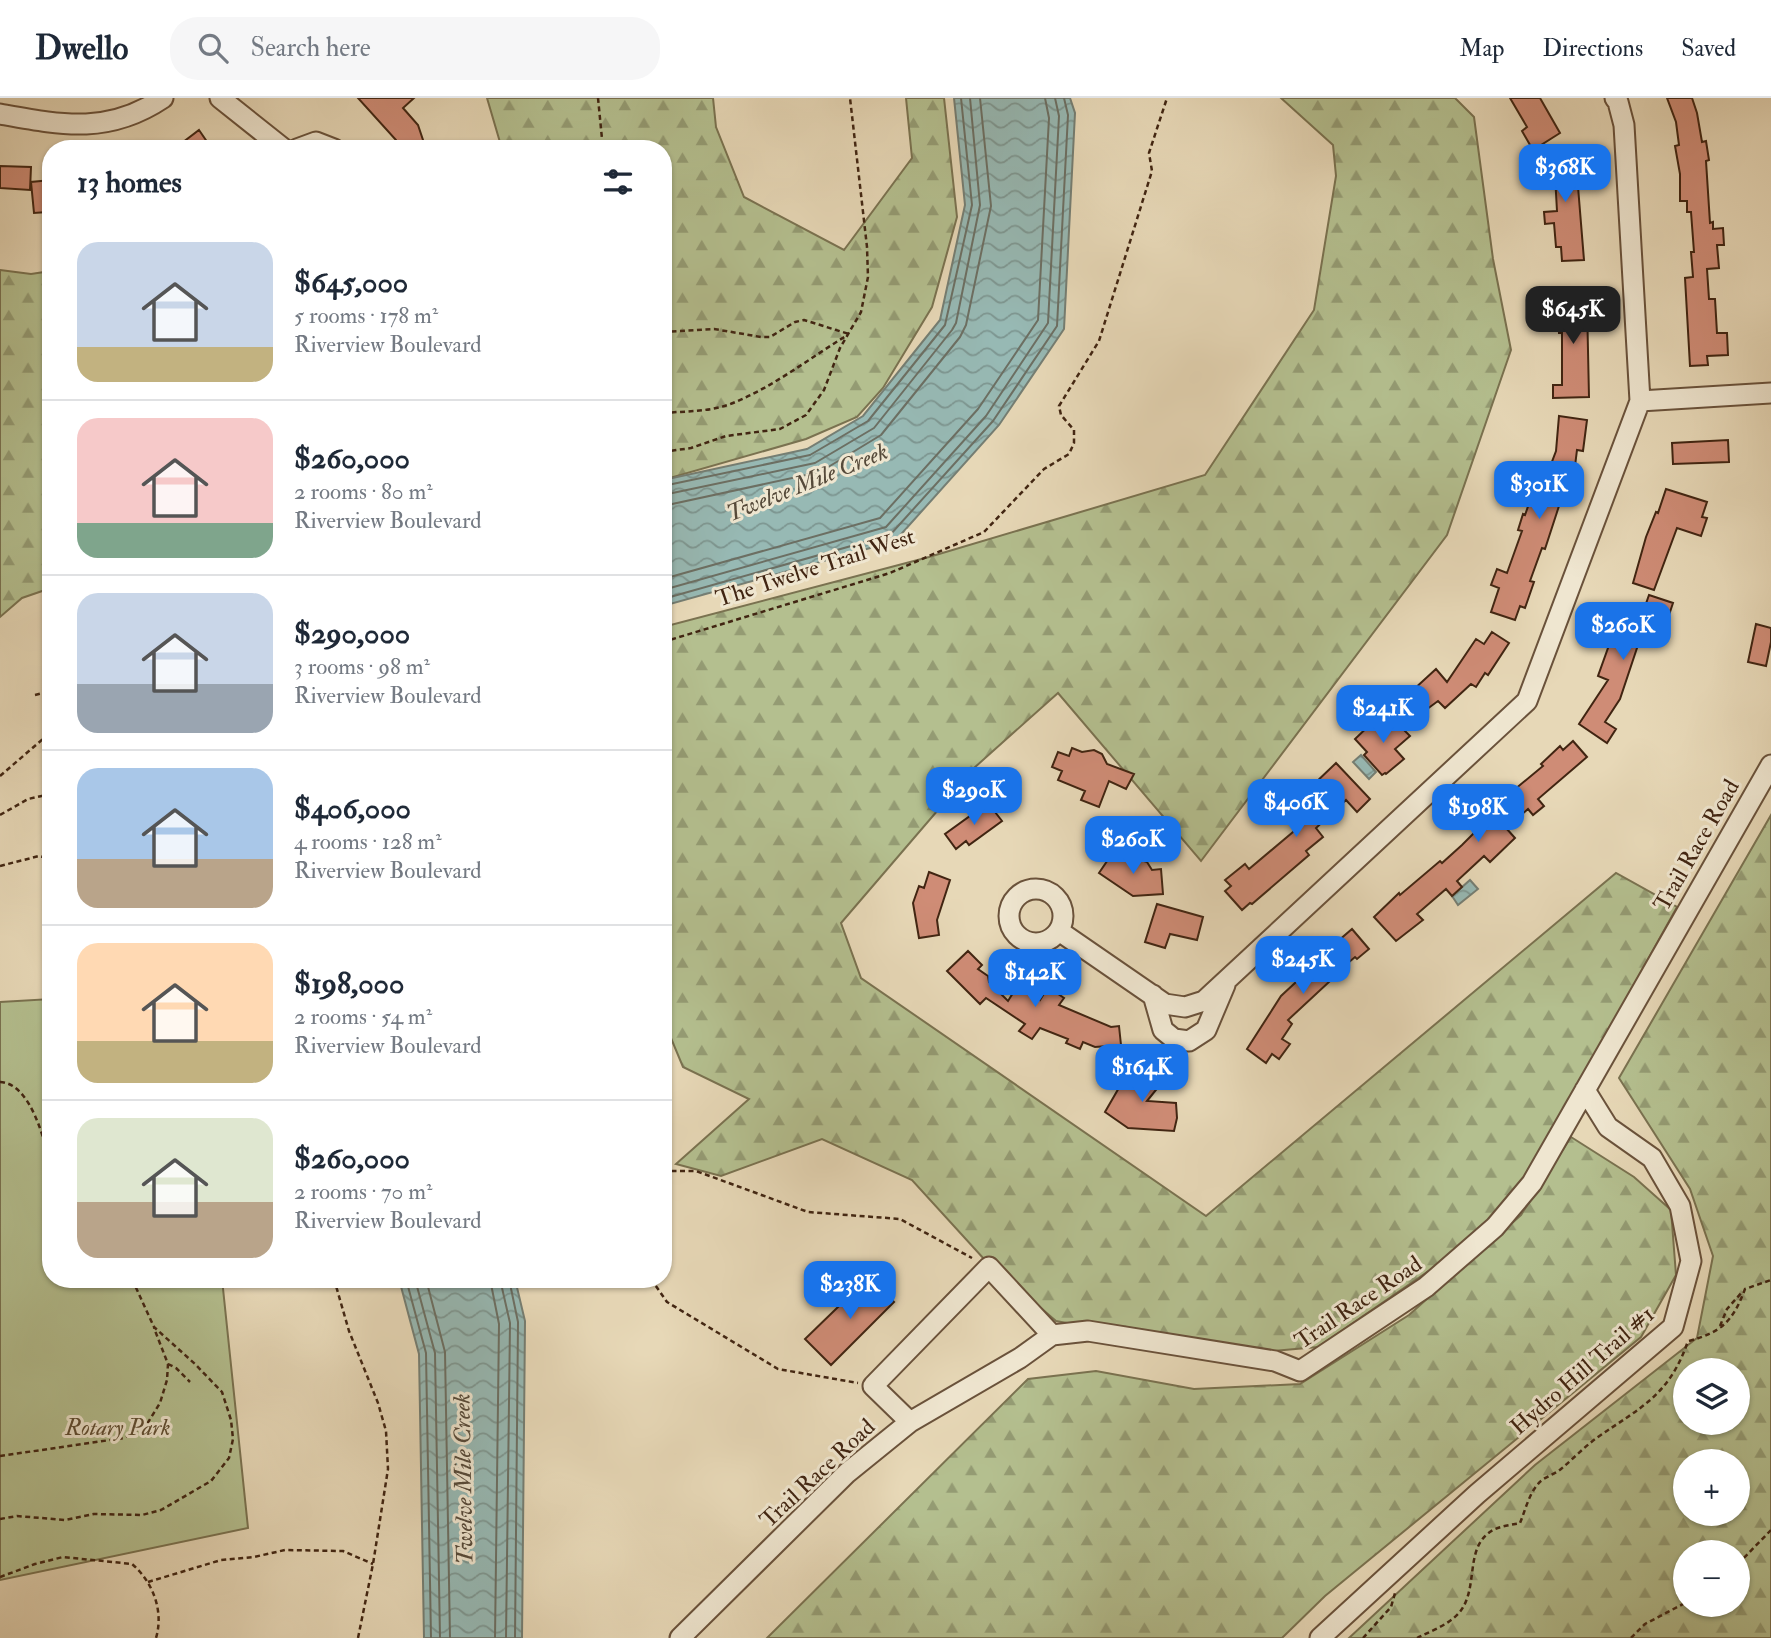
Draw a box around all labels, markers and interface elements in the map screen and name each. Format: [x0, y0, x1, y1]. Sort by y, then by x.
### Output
search box [170, 17, 660, 80]
text: Dwello [35, 28, 128, 69]
icon: search [194, 29, 232, 67]
text: Search here [250, 32, 371, 64]
text: Map [1459, 33, 1504, 64]
text: Directions [1542, 33, 1643, 64]
text: Saved [1681, 33, 1736, 64]
pin: $368K [1516, 144, 1614, 204]
text: $368K [1535, 152, 1595, 181]
icon: filters [599, 163, 637, 201]
text: 13 homes [77, 164, 182, 201]
text: $645,000 [294, 264, 408, 301]
icon: home [133, 270, 217, 354]
pin: $645K [1524, 286, 1622, 346]
text: $645K [1541, 294, 1605, 323]
text: 5 rooms · 178 m² [294, 301, 438, 330]
text: Riverview Boulevard [294, 330, 482, 359]
water label: Twelve Mile Creek [722, 436, 892, 529]
text: $260,000 [294, 440, 410, 477]
icon: home [133, 446, 217, 530]
pin: $301K [1490, 462, 1588, 521]
text: $301K [1510, 469, 1568, 498]
text: 2 rooms · 80 m² [294, 477, 433, 506]
text: Riverview Boulevard [294, 506, 482, 535]
street label: The Twelve Trail West [712, 522, 918, 613]
pin: $260K [1574, 602, 1672, 662]
text: $260K [1591, 610, 1655, 639]
text: $290,000 [294, 615, 410, 652]
icon: home [133, 621, 217, 705]
text: 3 rooms · 98 m² [294, 652, 430, 681]
text: Riverview Boulevard [294, 681, 482, 710]
pin: $241K [1334, 686, 1432, 745]
text: $241K [1352, 693, 1414, 722]
pin: $290K [925, 768, 1023, 827]
street label: Trail Race Road [1647, 774, 1746, 916]
text: $290K [942, 775, 1006, 804]
pin: $406K [1247, 780, 1345, 839]
pin: $198K [1429, 784, 1527, 844]
text: $406K [1264, 787, 1328, 816]
text: $406,000 [294, 790, 411, 827]
text: $198K [1448, 792, 1508, 821]
icon: home [133, 796, 217, 880]
pin: $260K [1084, 816, 1182, 876]
text: $260K [1101, 824, 1165, 853]
text: 4 rooms · 128 m² [294, 827, 442, 856]
text: Riverview Boulevard [294, 856, 482, 885]
pin: $245K [1254, 936, 1352, 996]
text: $245K [1271, 944, 1335, 973]
pin: $142K [986, 950, 1084, 1009]
text: $142K [1004, 957, 1066, 986]
text: $198,000 [294, 965, 404, 1002]
icon: home [133, 971, 217, 1055]
text: 2 rooms · 54 m² [294, 1002, 432, 1031]
text: Riverview Boulevard [294, 1031, 482, 1060]
pin: $164K [1093, 1044, 1191, 1104]
text: $164K [1111, 1052, 1173, 1081]
text: $260,000 [294, 1140, 410, 1177]
icon: home [133, 1146, 217, 1230]
text: 2 rooms · 70 m² [294, 1177, 433, 1206]
text: Riverview Boulevard [294, 1206, 482, 1235]
street label: Trail Race Road [1289, 1249, 1427, 1356]
pin: $238K [801, 1262, 899, 1321]
text: $238K [820, 1269, 880, 1298]
street label: Hydro Hill Trail #1 [1504, 1300, 1660, 1441]
map controls [1673, 1358, 1750, 1617]
button: layers [1673, 1358, 1750, 1435]
water label: Twelve Mile Creek [447, 1393, 480, 1565]
park label: Rotary Park [64, 1413, 171, 1442]
street label: Trail Race Road [754, 1413, 881, 1534]
button: + [1673, 1449, 1750, 1526]
button: − [1673, 1540, 1750, 1617]

